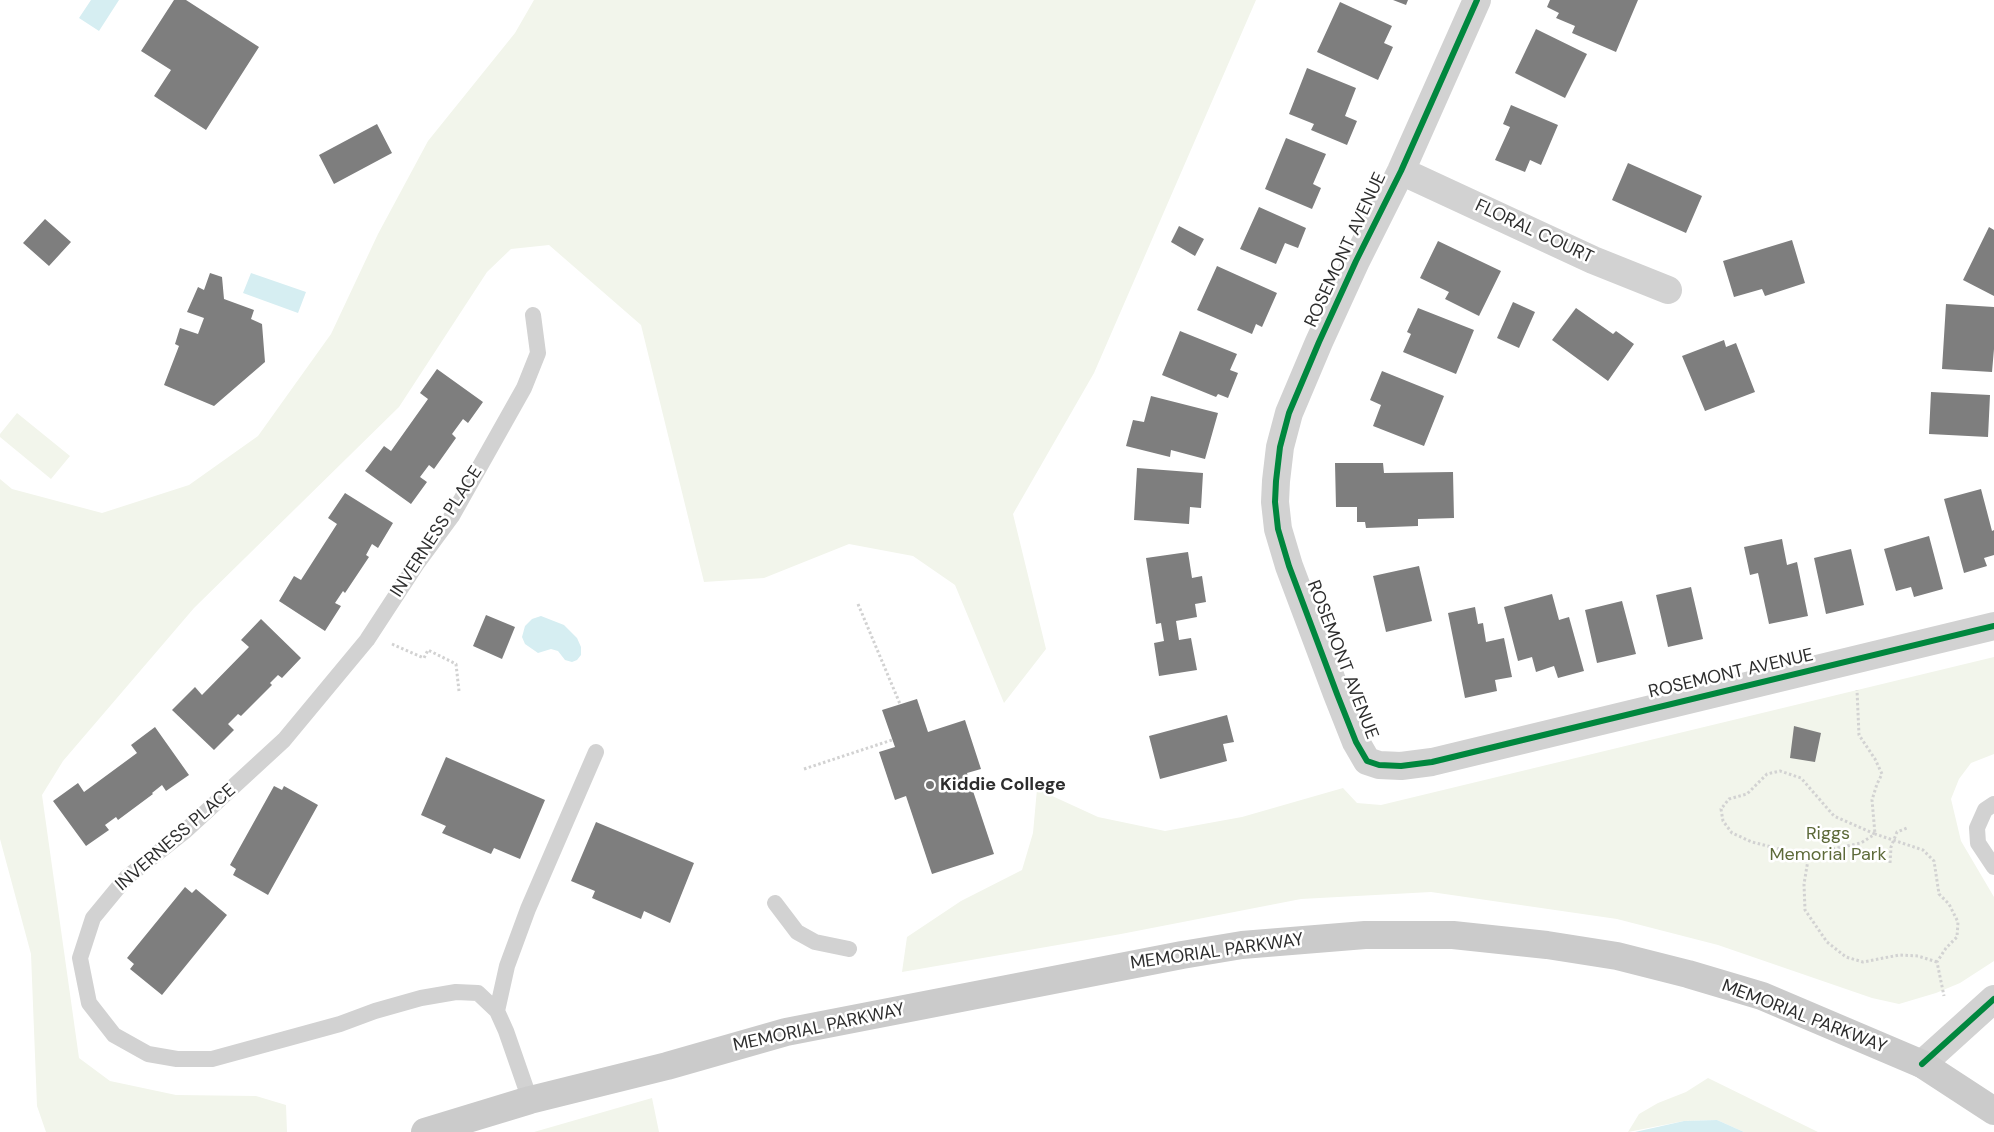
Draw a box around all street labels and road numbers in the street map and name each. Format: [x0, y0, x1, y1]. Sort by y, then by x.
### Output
street label: ROSEMONT AVENUE [1301, 169, 1391, 331]
street label: FLORAL COURT [1471, 195, 1597, 269]
street label: INVERNESS PLACE [387, 462, 487, 602]
street label: ROSEMONT AVENUE [1302, 578, 1382, 742]
street label: ROSEMONT AVENUE [1647, 645, 1815, 703]
street label: INVERNESS PLACE [112, 780, 240, 896]
street label: MEMORIAL PARKWAY [1129, 929, 1305, 975]
street label: MEMORIAL PARKWAY [1719, 976, 1889, 1058]
street label: MEMORIAL PARKWAY [731, 999, 907, 1057]

